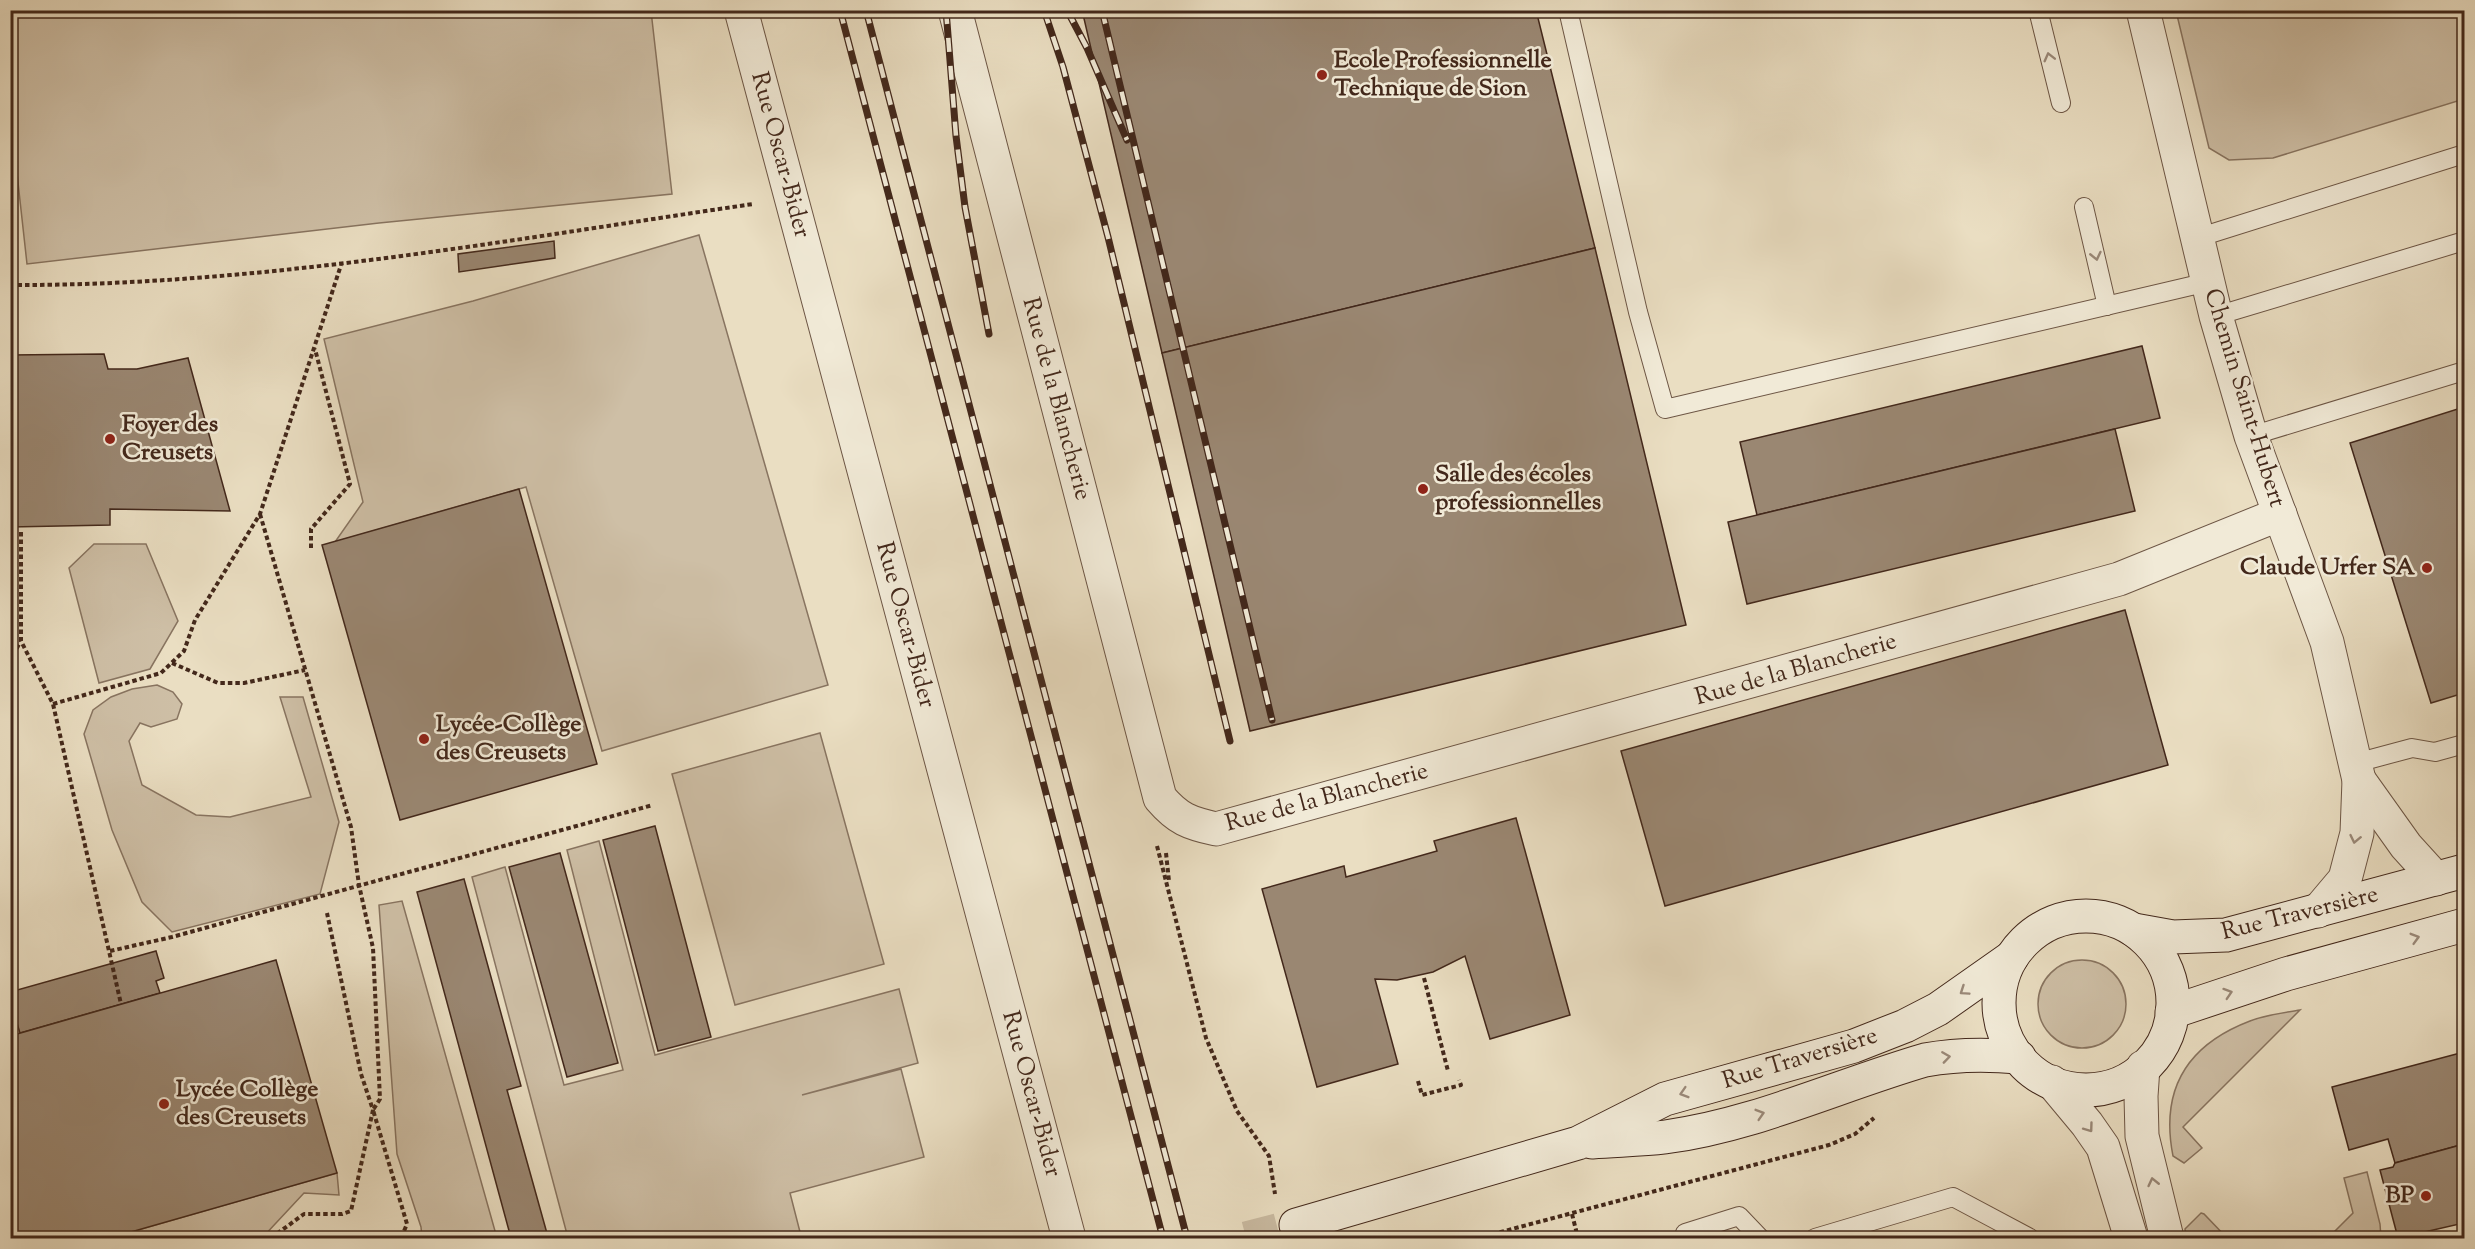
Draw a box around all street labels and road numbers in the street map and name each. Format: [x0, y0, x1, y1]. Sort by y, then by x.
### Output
street label: Rue Oscar-Bider [741, 68, 819, 242]
street label: Chemin Saint-Hubert [2195, 285, 2293, 511]
street label: Rue de la Blancherie [1013, 294, 1099, 504]
street label: Rue Oscar-Bider [866, 538, 944, 712]
street label: Rue de la Blancherie [1691, 625, 1901, 715]
street label: Rue de la Blancherie [1222, 755, 1432, 841]
street label: Rue Traversière [2218, 878, 2382, 950]
street label: Rue Oscar-Bider [992, 1007, 1070, 1181]
street label: Rue Traversière [1718, 1019, 1882, 1099]

